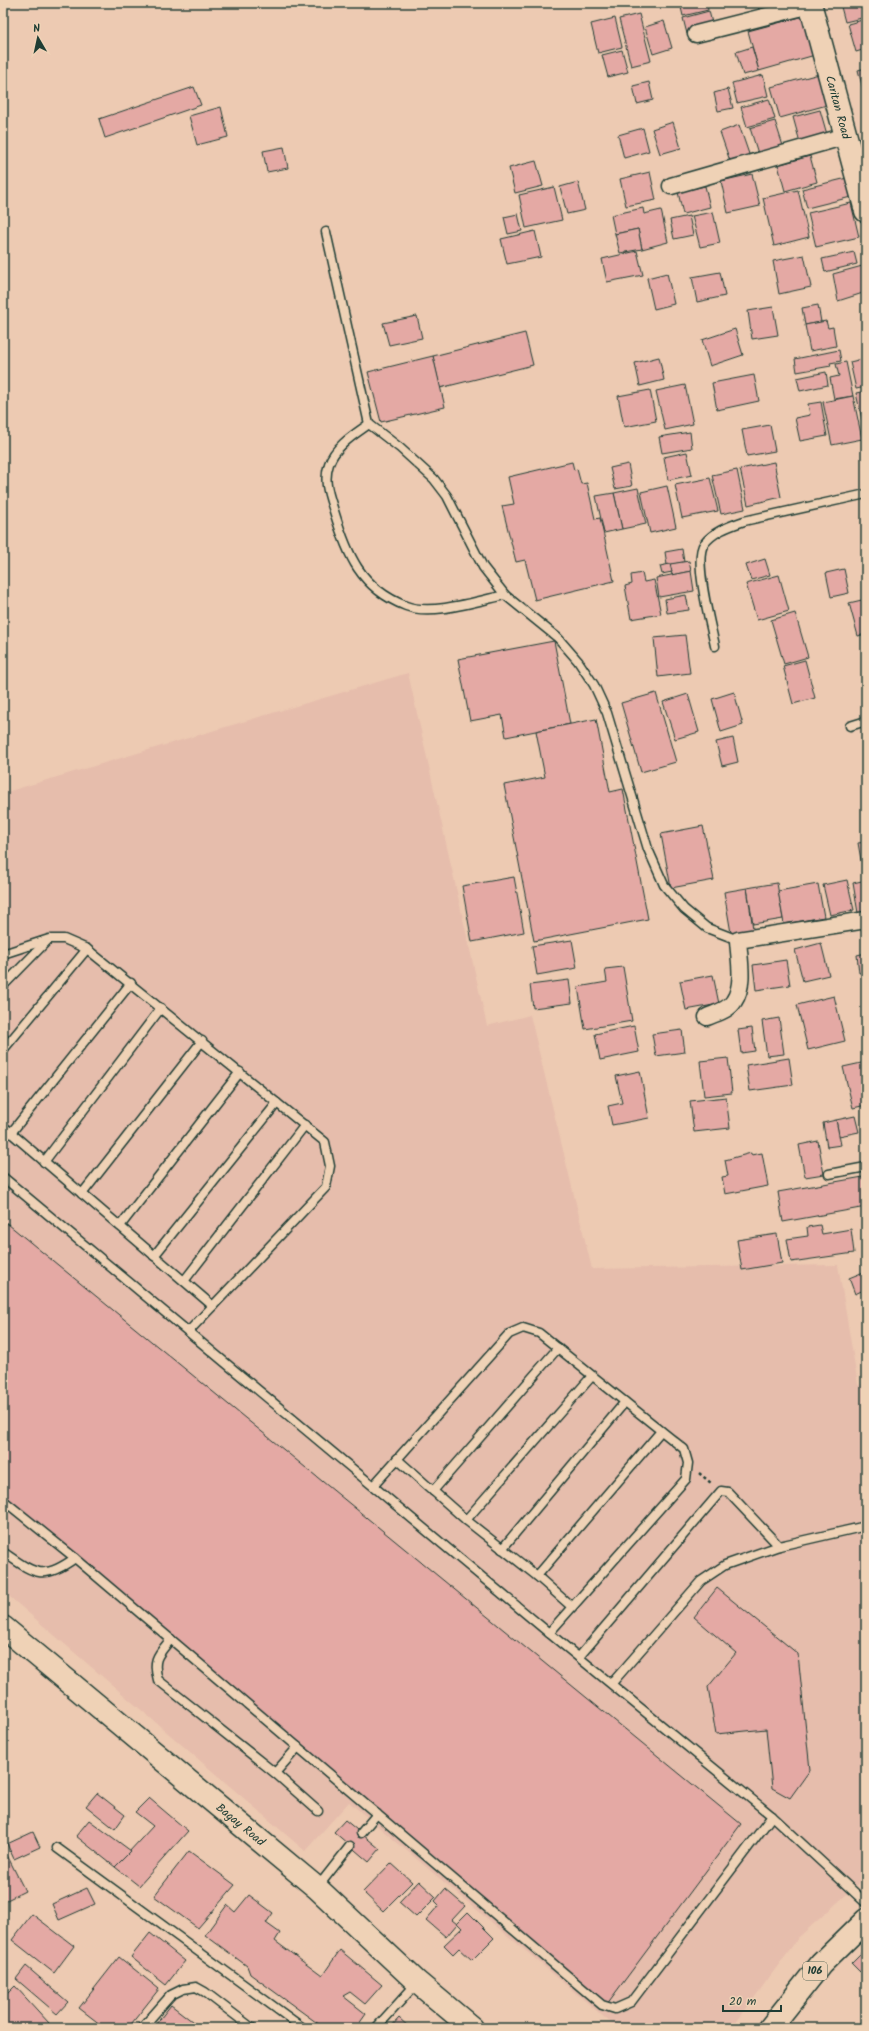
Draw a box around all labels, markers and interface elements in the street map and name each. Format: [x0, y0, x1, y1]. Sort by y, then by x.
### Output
north arrow [18, 18, 58, 58]
text: N [32, 20, 41, 39]
street label: Caritan Road [820, 73, 856, 142]
street label: Bagay Road [212, 1798, 270, 1851]
road number: 106 [803, 1962, 827, 1980]
scale bar [723, 1987, 781, 2013]
text: 20 m [729, 1992, 757, 2011]

